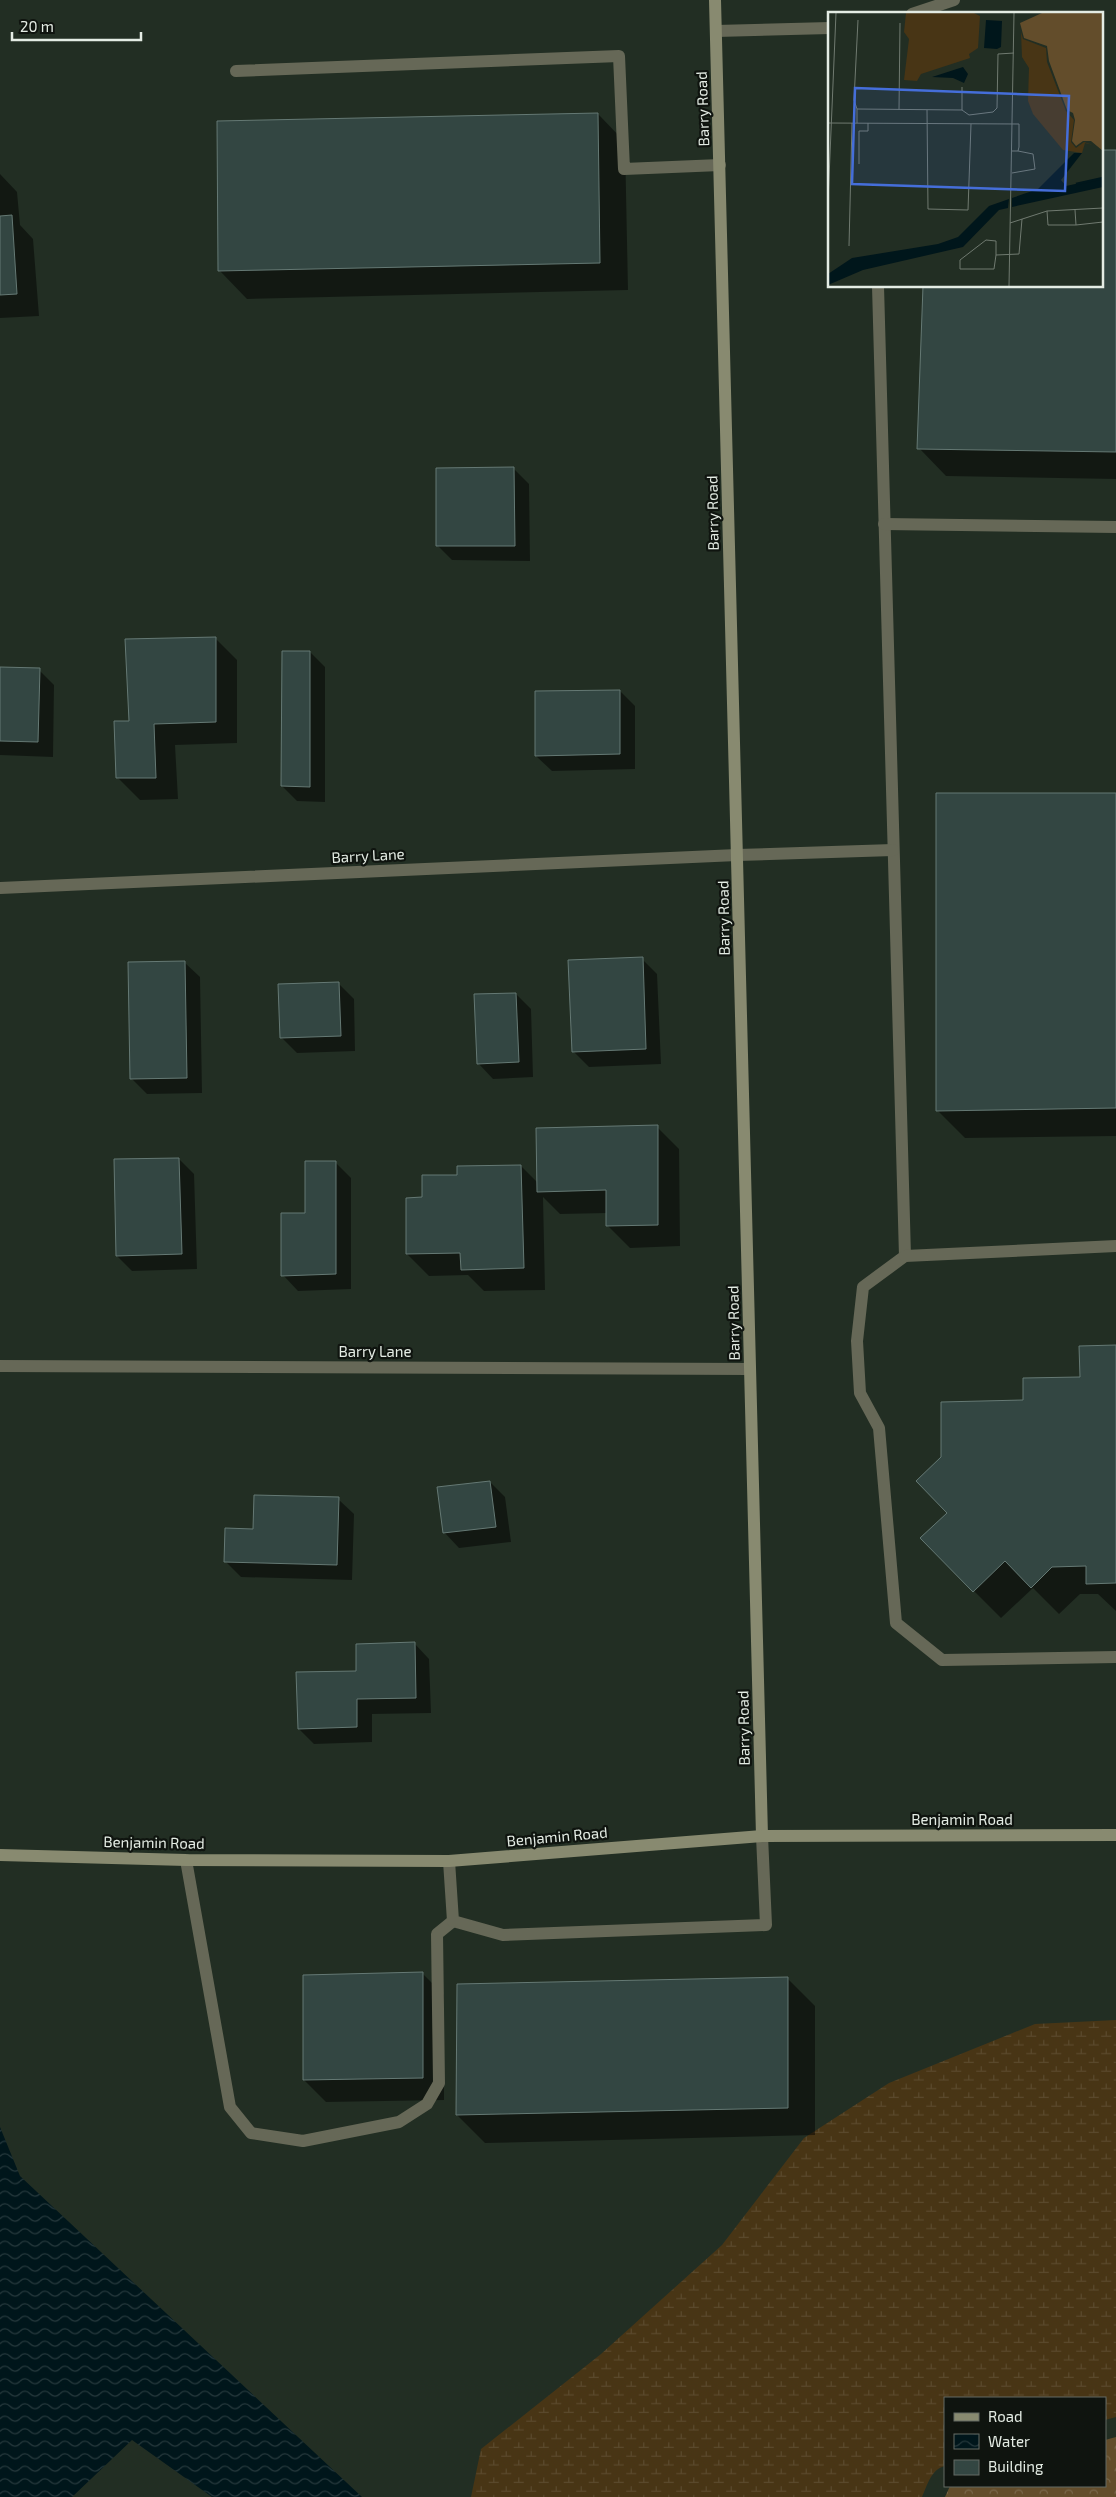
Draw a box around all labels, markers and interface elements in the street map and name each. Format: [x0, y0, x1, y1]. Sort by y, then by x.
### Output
scale bar [12, 10, 141, 42]
inset map [828, 12, 1104, 288]
text: 20 m [20, 17, 54, 35]
street label: Barry Road [692, 71, 712, 147]
street label: Barry Road [702, 475, 722, 551]
street label: Barry Lane [331, 844, 405, 866]
street label: Barry Road [713, 880, 733, 956]
street label: Barry Road [723, 1285, 743, 1361]
street label: Barry Lane [338, 1342, 412, 1360]
street label: Barry Road [733, 1690, 753, 1766]
street label: Benjamin Road [911, 1810, 1013, 1829]
street label: Benjamin Road [506, 1823, 608, 1850]
street label: Benjamin Road [103, 1832, 205, 1853]
legend [944, 2397, 1106, 2487]
text: Road [988, 2407, 1023, 2425]
text: Water [988, 2432, 1030, 2450]
text: Building [988, 2457, 1044, 2475]

